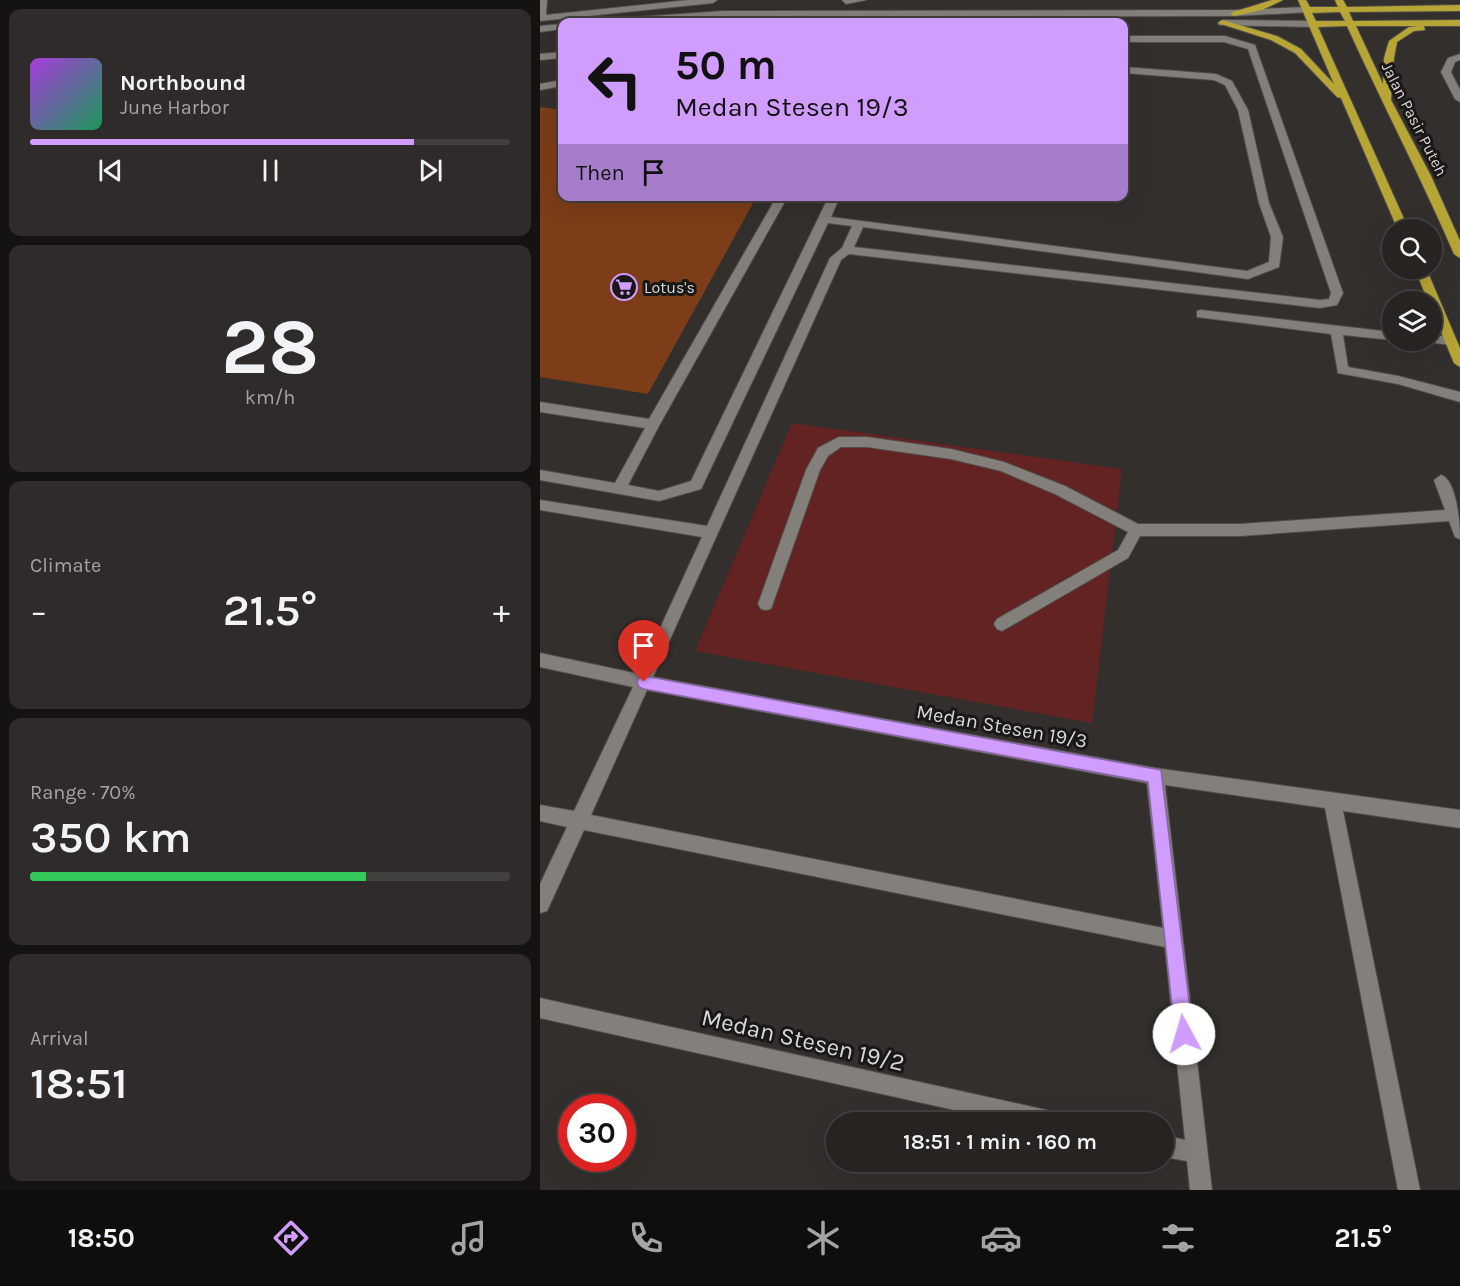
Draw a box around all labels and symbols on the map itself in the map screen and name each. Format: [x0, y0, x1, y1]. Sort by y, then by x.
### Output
street label: Jalan Pasir Puteh [1378, 59, 1451, 179]
supermarket icon: Lotus's [609, 272, 639, 302]
place label: Lotus's [644, 278, 695, 297]
pin [618, 620, 669, 682]
street label: Medan Stesen 19/3 [915, 700, 1089, 753]
position arrow [1152, 1002, 1216, 1066]
street label: Medan Stesen 19/2 [699, 1003, 907, 1077]
speed limit sign: 30 [558, 1094, 636, 1172]

